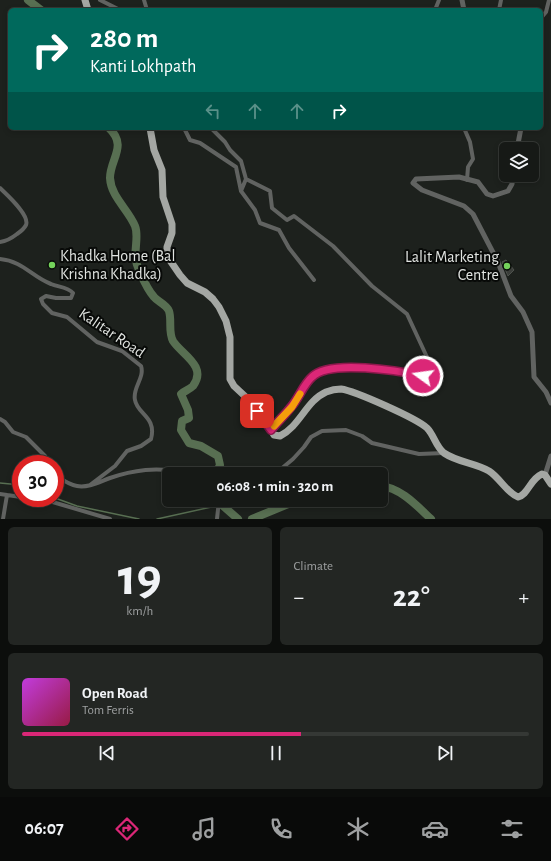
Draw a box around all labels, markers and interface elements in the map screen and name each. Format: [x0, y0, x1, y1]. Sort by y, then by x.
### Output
icon: right [24, 24, 76, 76]
text: 280 m [90, 25, 158, 53]
text: Kanti Lokhpath [90, 58, 196, 76]
icon: left [202, 100, 224, 122]
icon: ahead [244, 100, 266, 122]
icon: ahead [286, 100, 308, 122]
icon: right [328, 100, 350, 122]
map controls [499, 142, 539, 182]
button: layers [499, 142, 539, 182]
place label: Khadka Home (Bal Krishna Khadka) [60, 248, 175, 282]
place label: Lalit Marketing Centre [405, 249, 499, 283]
marker: Khadka Home (Bal Krishna Khadka) [47, 260, 57, 270]
marker: Lalit Marketing Centre [502, 261, 512, 271]
street label: Kalitar Road [76, 305, 148, 361]
position arrow [402, 355, 444, 397]
pin [240, 394, 274, 428]
icon: arrive [246, 400, 268, 422]
speed limit sign: 30 [12, 455, 64, 507]
text: 06:08 · 1 min · 320 m [217, 479, 333, 494]
text: 19 [118, 552, 162, 604]
text: Climate [294, 560, 333, 573]
text: 22° [393, 582, 430, 612]
text: − [294, 586, 304, 608]
text: + [518, 586, 529, 608]
text: km/h [126, 605, 153, 618]
text: Open Road [82, 686, 148, 701]
text: Tom Ferris [82, 704, 134, 717]
icon: previous [96, 742, 118, 764]
icon: pause [265, 742, 287, 764]
icon: next [434, 742, 456, 764]
icon: directions [113, 815, 141, 843]
icon: music [190, 815, 218, 843]
icon: phone [267, 815, 295, 843]
icon: climate [344, 815, 372, 843]
icon: car [421, 815, 449, 843]
icon: filters [498, 815, 526, 843]
text: 06:07 [25, 820, 64, 838]

